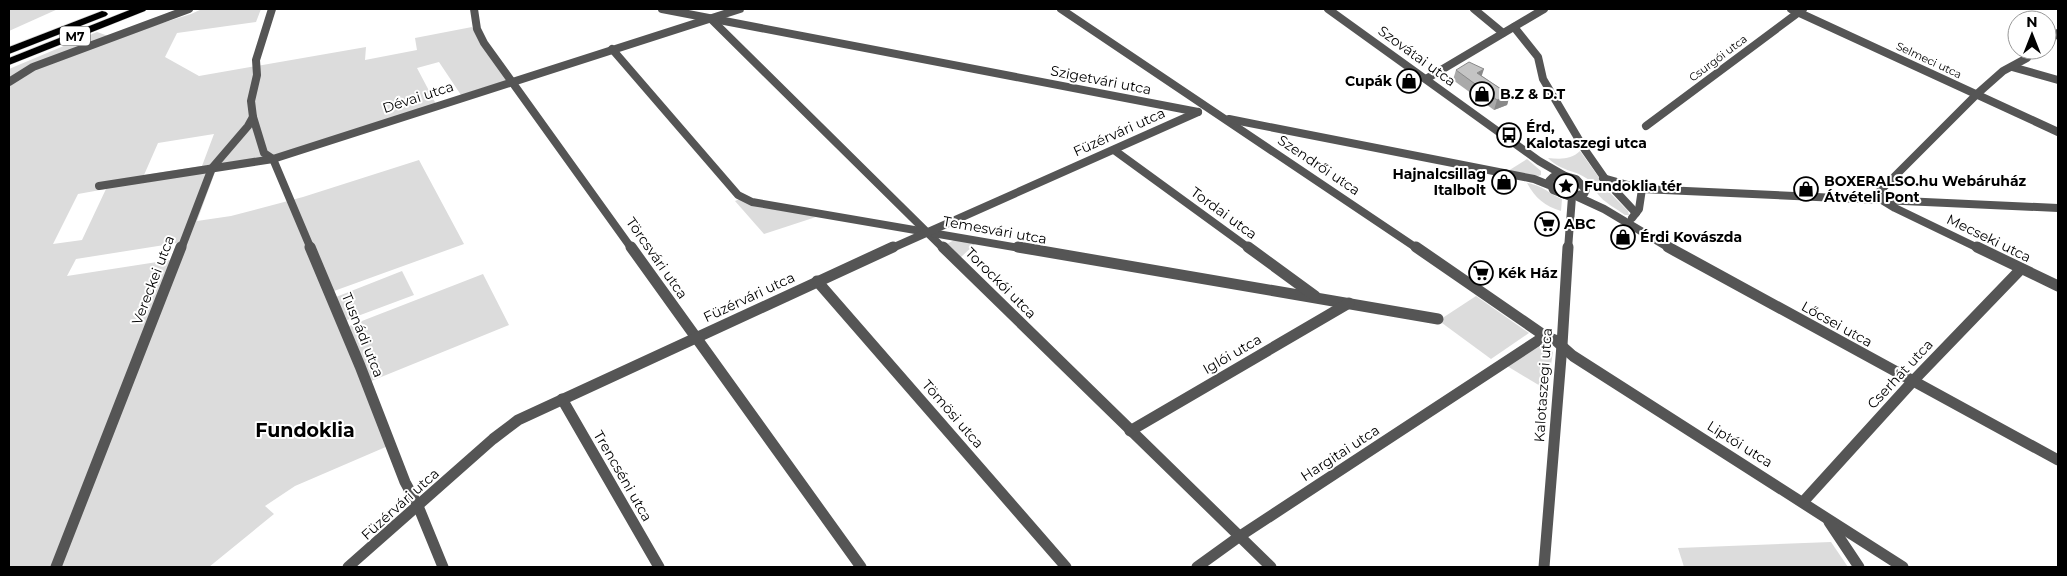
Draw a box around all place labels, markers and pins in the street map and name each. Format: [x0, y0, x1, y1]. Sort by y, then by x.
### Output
shop icon: Cupák [1396, 68, 1422, 94]
place label: Cupák [1345, 72, 1393, 90]
shop icon: B.Z & D.T [1469, 81, 1495, 107]
place label: B.Z & D.T [1500, 85, 1566, 103]
place label: Érd, Kalotaszegi utca [1526, 118, 1647, 152]
bus stop icon: Érd, Kalotaszegi utca [1496, 122, 1522, 148]
place label: Hajnalcsillag Italbolt [1392, 165, 1486, 199]
shop icon: Hajnalcsillag Italbolt [1491, 169, 1517, 195]
place label: BOXERALSO.hu Webáruház Átvételi Pont [1823, 172, 2027, 206]
place icon: Fundoklia tér [1553, 173, 1579, 199]
shop icon: BOXERALSO.hu Webáruház Átvételi Pont [1793, 176, 1819, 202]
place label: Fundoklia tér [1584, 177, 1682, 195]
supermarket icon: ABC [1534, 211, 1560, 237]
place label: ABC [1563, 215, 1596, 233]
shop icon: Érdi Kovászda [1610, 224, 1636, 250]
place label: Érdi Kovászda [1640, 228, 1742, 246]
supermarket icon: Kék Ház [1468, 260, 1494, 286]
place label: Kék Ház [1498, 264, 1558, 282]

